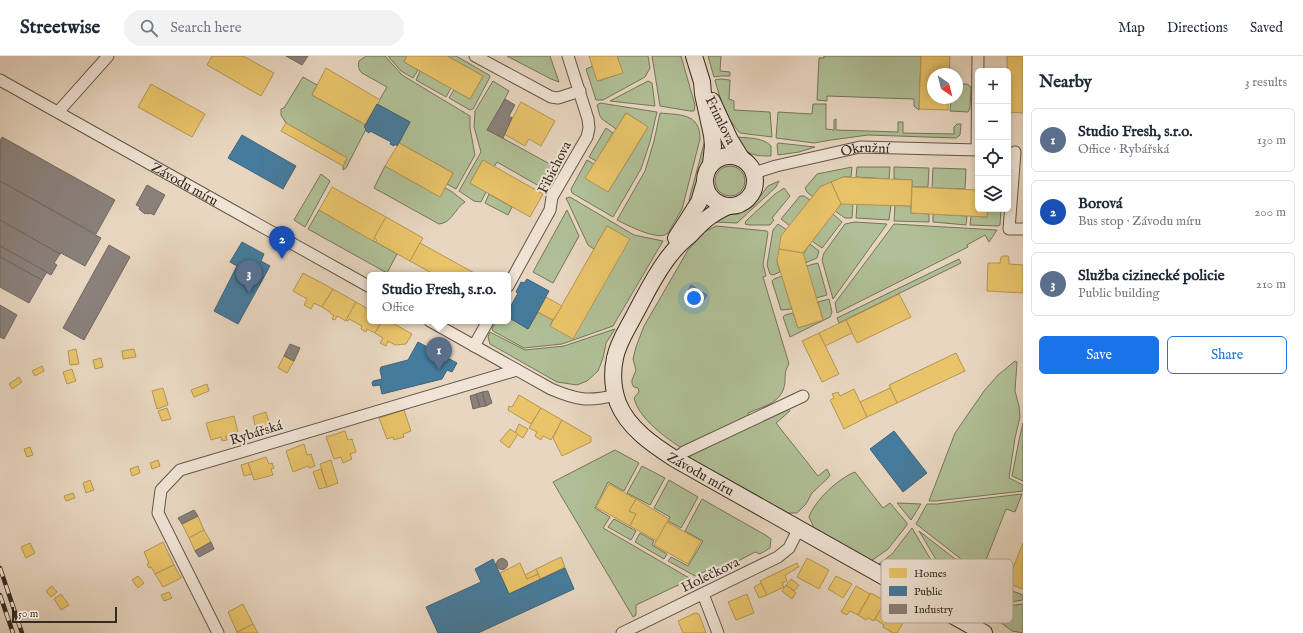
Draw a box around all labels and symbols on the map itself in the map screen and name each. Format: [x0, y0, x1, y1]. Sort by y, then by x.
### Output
north arrow [927, 68, 963, 104]
street label: Frimlova [701, 93, 740, 149]
street label: Fibichova [534, 137, 576, 197]
street label: Okružní [839, 139, 891, 161]
street label: Závodu míru [148, 158, 221, 210]
pin: 2 [269, 226, 295, 259]
pin: 3 [236, 260, 262, 293]
your location [684, 288, 704, 308]
pin: 1 [426, 337, 452, 370]
street label: Rybářská [228, 416, 286, 449]
street label: Závodu míru [663, 448, 737, 500]
street label: Holečkova [678, 553, 743, 597]
legend [881, 559, 1013, 623]
text: Homes [914, 567, 947, 581]
text: Public [914, 585, 943, 599]
text: Industry [914, 603, 954, 617]
scale bar [12, 605, 117, 624]

